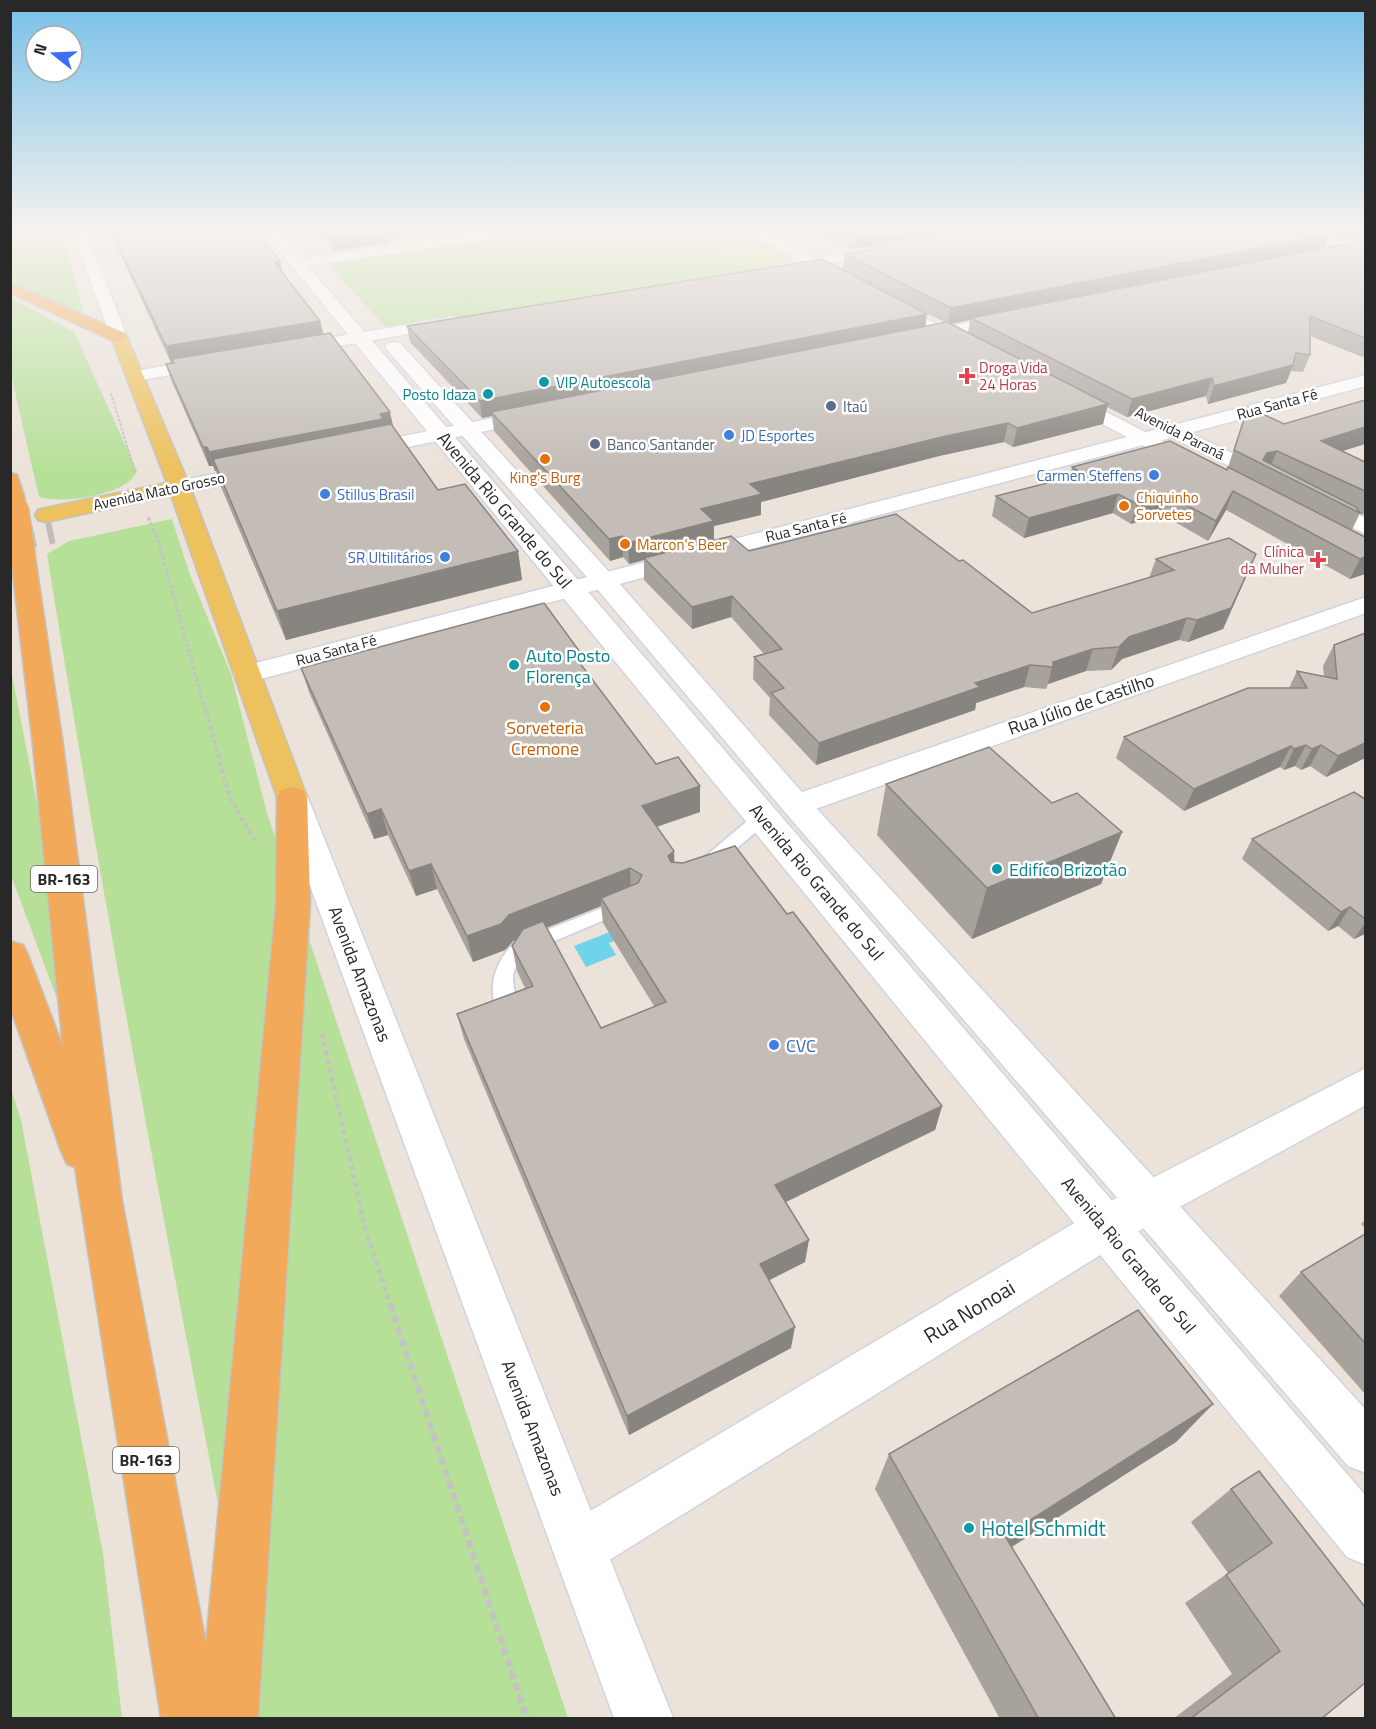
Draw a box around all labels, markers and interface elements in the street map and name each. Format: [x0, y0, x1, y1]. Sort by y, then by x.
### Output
north arrow [24, 24, 84, 84]
text: N [27, 40, 53, 58]
place label: Droga Vida 24 Horas [979, 356, 1048, 396]
marker: Droga Vida 24 Horas [960, 369, 974, 383]
place label: VIP Autoescola [556, 371, 651, 394]
marker: VIP Autoescola [537, 375, 551, 389]
street label: Rua Santa Fé [1234, 382, 1320, 426]
place label: Posto Idaza [402, 383, 476, 406]
marker: Posto Idaza [481, 387, 495, 401]
place label: Itaú [843, 395, 867, 418]
marker: Itaú [824, 399, 838, 413]
street label: Avenida Paraná [1131, 401, 1229, 466]
place label: JD Esportes [741, 424, 814, 447]
street label: Avenida Rio Grande do Sul [431, 426, 579, 594]
marker: JD Esportes [722, 428, 736, 442]
place label: Banco Santander [607, 433, 715, 456]
marker: Banco Santander [588, 437, 602, 451]
marker: King's Burg [538, 452, 552, 466]
place label: Carmen Steffens [1036, 464, 1142, 487]
street label: Avenida Mato Grosso [91, 466, 227, 516]
place label: King's Burg [510, 466, 581, 489]
marker: Carmen Steffens [1147, 468, 1161, 482]
place label: Stillus Brasil [337, 483, 414, 506]
place label: Chiquinho Sorvetes [1136, 486, 1199, 526]
marker: Stillus Brasil [318, 487, 332, 501]
marker: Chiquinho Sorvetes [1117, 499, 1131, 513]
street label: Rua Santa Fé [763, 506, 849, 548]
place label: Marcon's Beer [637, 533, 727, 556]
marker: Marcon's Beer [618, 537, 632, 551]
place label: Clínica da Mulher [1240, 540, 1304, 580]
place label: SR Ultilitários [348, 546, 433, 569]
marker: SR Ultilitários [438, 550, 452, 564]
marker: Clínica da Mulher [1309, 551, 1327, 569]
street label: Rua Santa Fé [293, 628, 379, 672]
place label: Auto Posto Florença [526, 642, 610, 690]
marker: Auto Posto Florença [507, 658, 521, 672]
street label: Rua Júlio de Castilho [1004, 666, 1158, 742]
marker: Sorveteria Cremone [538, 700, 552, 714]
place label: Sorveteria Cremone [506, 714, 584, 762]
street label: Avenida Rio Grande do Sul [743, 798, 891, 966]
place label: Edifíco Brizotão [1009, 856, 1127, 883]
marker: Edifíco Brizotão [990, 862, 1004, 876]
road number: BR-163 [31, 866, 97, 892]
street label: Avenida Amazonas [322, 902, 398, 1046]
place label: CVC [786, 1032, 816, 1059]
marker: CVC [767, 1038, 781, 1052]
street label: Avenida Rio Grande do Sul [1055, 1171, 1203, 1339]
street label: Rua Nonoai [917, 1271, 1021, 1351]
street label: Avenida Amazonas [495, 1356, 571, 1500]
road number: BR-163 [113, 1447, 179, 1473]
place label: Hotel Schmidt [981, 1512, 1107, 1544]
marker: Hotel Schmidt [962, 1521, 976, 1535]

